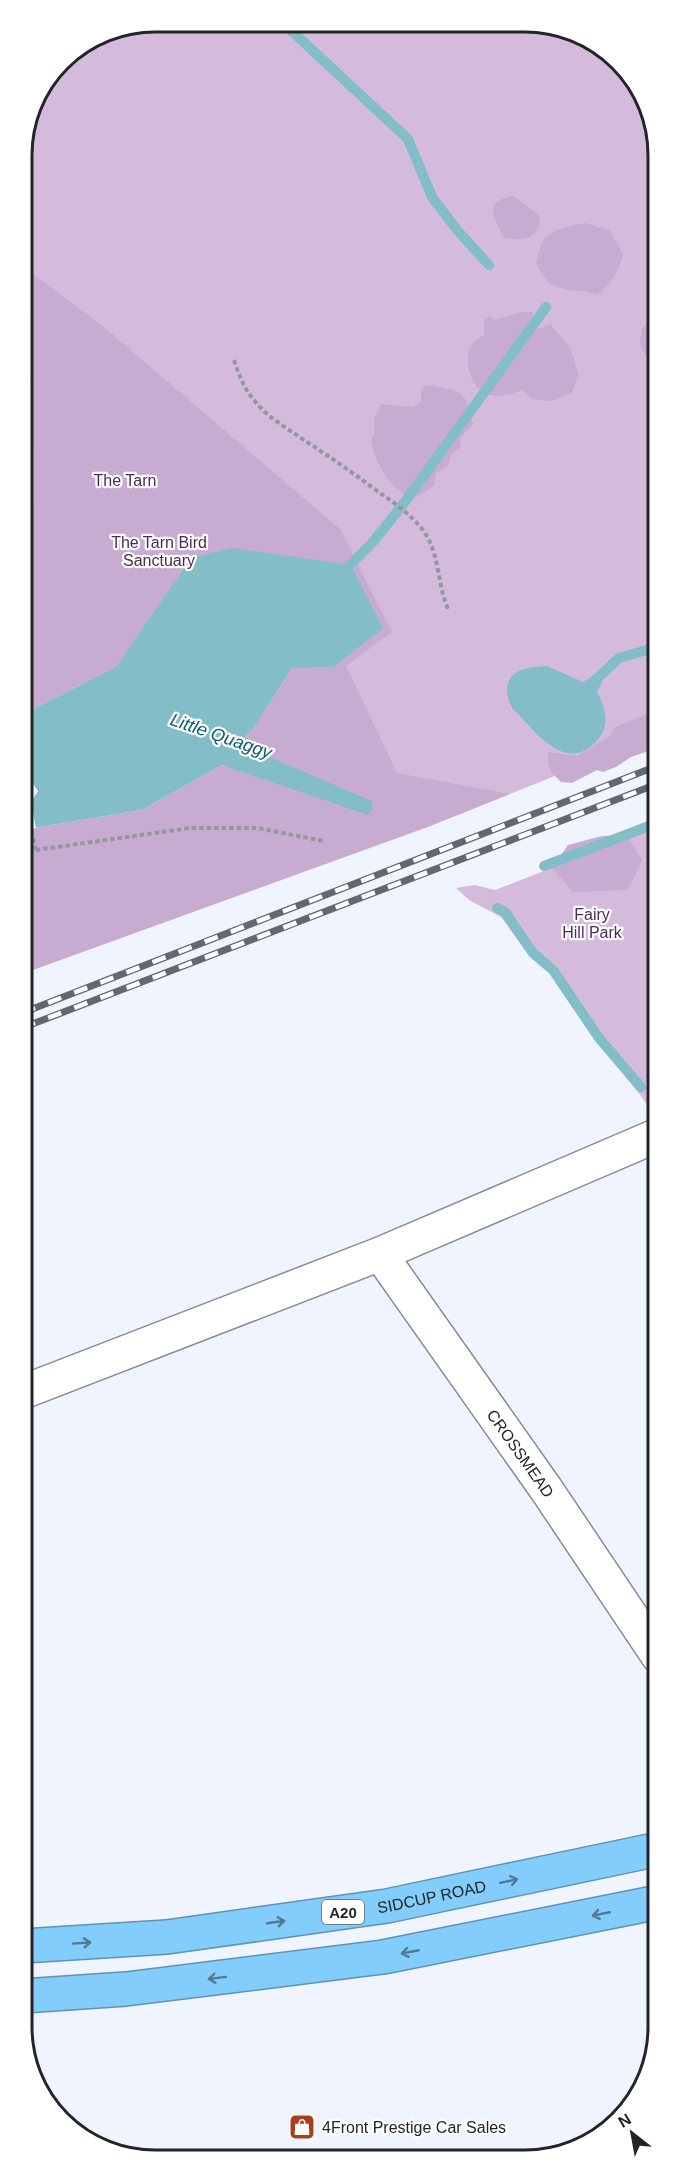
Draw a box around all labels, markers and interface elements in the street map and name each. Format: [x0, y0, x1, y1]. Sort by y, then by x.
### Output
park label: The Tarn [94, 472, 156, 489]
park label: The Tarn Bird Sanctuary [111, 534, 207, 569]
water label: Little Quaggy [168, 709, 275, 763]
park label: Fairy Hill Park [562, 906, 623, 941]
street label: CROSSMEAD [484, 1406, 557, 1500]
one-way arrow [499, 1874, 518, 1886]
street label: SIDCUP ROAD [376, 1877, 488, 1916]
road number: A20 [322, 1900, 364, 1924]
one-way arrow [592, 1909, 612, 1920]
one-way arrow [265, 1916, 285, 1927]
one-way arrow [71, 1938, 91, 1949]
one-way arrow [401, 1947, 420, 1958]
one-way arrow [207, 1973, 227, 1984]
north arrow [602, 2103, 662, 2163]
text: N [615, 2110, 634, 2131]
shop icon: 4Front Prestige Car Sales [287, 2112, 317, 2142]
place label: 4Front Prestige Car Sales [322, 2119, 506, 2136]

